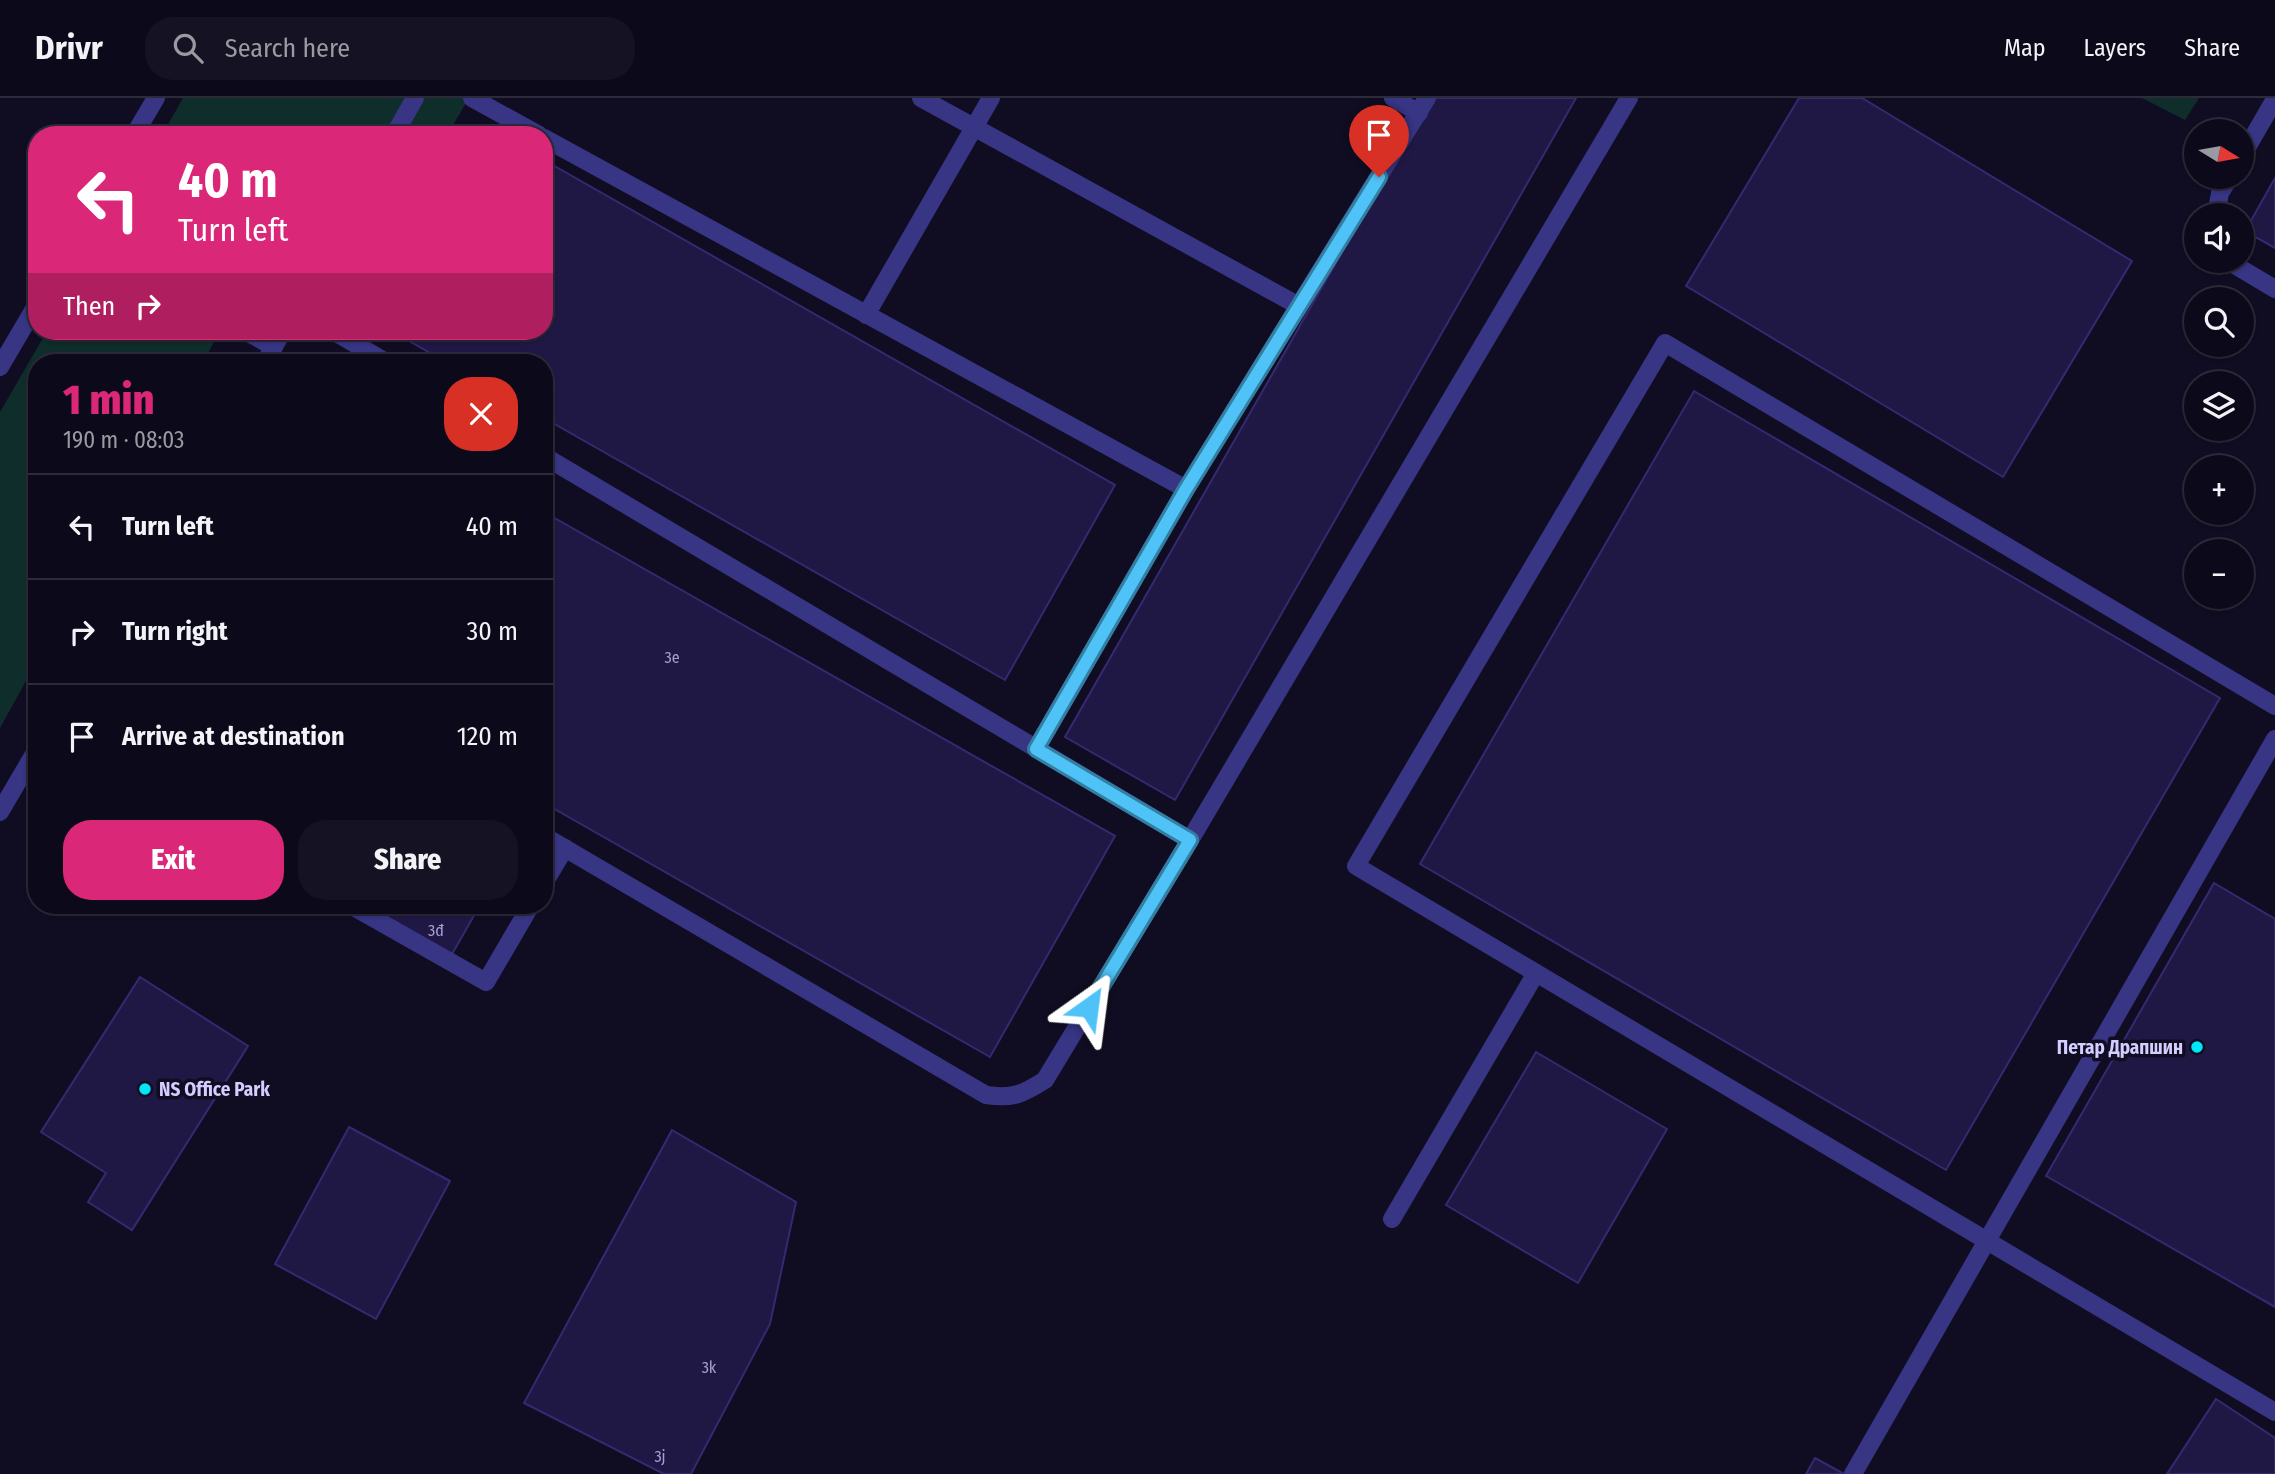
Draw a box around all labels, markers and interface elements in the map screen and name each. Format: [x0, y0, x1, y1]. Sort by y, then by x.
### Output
search box [145, 17, 635, 80]
text: Drivr [35, 28, 103, 68]
icon: search [169, 29, 207, 67]
text: Search here [225, 33, 350, 64]
text: Map [2004, 34, 2046, 62]
text: Layers [2084, 34, 2146, 62]
text: Share [2184, 34, 2240, 62]
pin [1349, 105, 1409, 177]
icon: arrive [1360, 116, 1398, 154]
north arrow [2184, 119, 2254, 189]
map controls [2184, 119, 2254, 609]
text: 40 m [178, 151, 278, 210]
icon: left [63, 154, 154, 245]
button: sound [2184, 203, 2254, 273]
text: Turn left [178, 211, 288, 249]
icon: right [129, 287, 167, 325]
button: search [2184, 287, 2254, 357]
text: Then [63, 291, 115, 322]
button: layers [2184, 371, 2254, 441]
text: 1 min [63, 375, 154, 425]
button: close [444, 377, 518, 451]
text: 190 m · 08:03 [63, 426, 184, 454]
button: + [2184, 455, 2254, 525]
icon: left [63, 508, 101, 546]
text: Turn left [122, 511, 214, 542]
text: 40 m [466, 511, 518, 542]
button: − [2184, 539, 2254, 609]
icon: right [63, 613, 101, 651]
text: Turn right [122, 616, 228, 647]
text: 30 m [467, 616, 518, 647]
house number: 3e [664, 648, 680, 667]
icon: arrive [63, 718, 101, 756]
text: Arrive at destination [122, 721, 345, 752]
text: 120 m [457, 721, 518, 752]
button: Exit [63, 820, 284, 900]
button: Share [298, 820, 518, 900]
house number: 3đ [428, 921, 444, 940]
position arrow [1052, 970, 1126, 1044]
place label: Петар Драпшин [2057, 1036, 2183, 1059]
marker: Петар Драпшин [2189, 1039, 2205, 1055]
place label: NS Office Park [159, 1078, 270, 1101]
marker: NS Office Park [137, 1081, 153, 1097]
house number: 3k [702, 1358, 717, 1377]
house number: 3j [654, 1447, 666, 1466]

